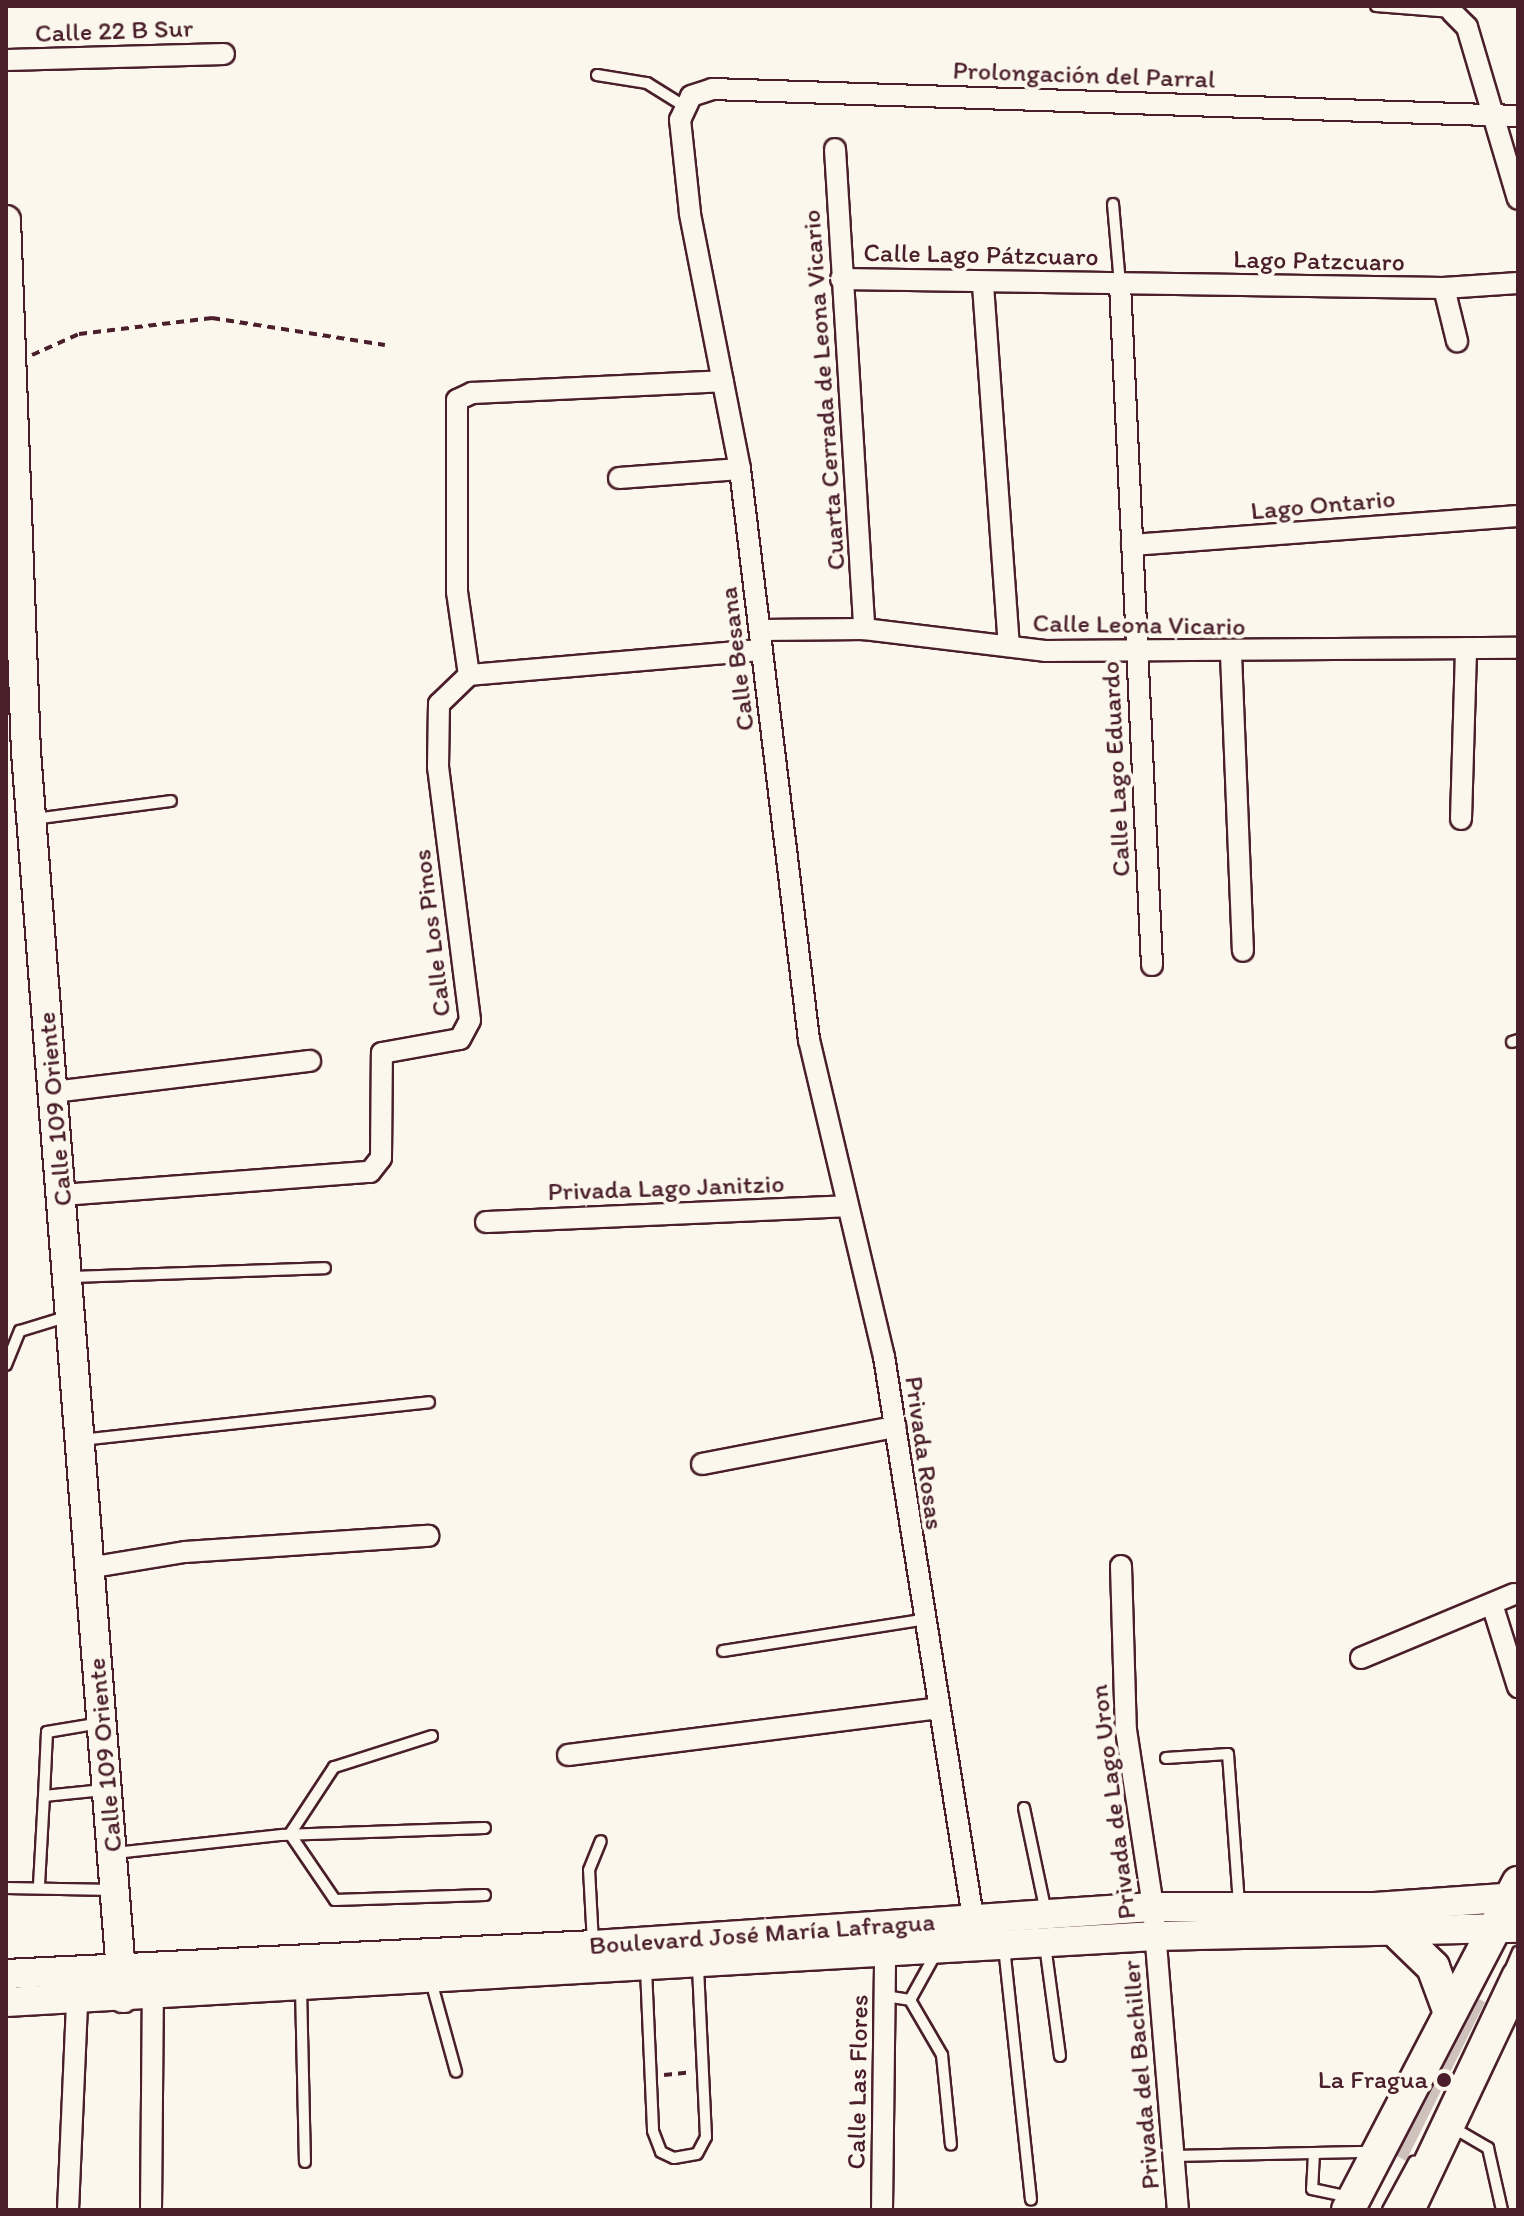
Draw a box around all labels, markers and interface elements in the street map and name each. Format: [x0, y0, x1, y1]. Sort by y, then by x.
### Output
street label: Calle 22 B Sur [34, 13, 194, 49]
street label: Prolongación del Parral [953, 55, 1215, 95]
street label: Cuarta Cerrada de Leona Vicario [796, 209, 852, 571]
street label: Calle Lago Pátzcuaro [864, 237, 1098, 273]
street label: Lago Patzcuaro [1233, 244, 1405, 278]
street label: Lago Ontario [1249, 483, 1397, 527]
street label: Calle Besana [713, 586, 761, 732]
street label: Calle Leona Vicario [1032, 608, 1246, 642]
street label: Calle Lago Eduardo [1095, 661, 1137, 877]
street label: Calle Los Pinos [406, 848, 458, 1018]
street label: Calle 109 Oriente [31, 1010, 79, 1208]
street label: Privada Lago Janitzio [547, 1168, 785, 1208]
street label: Privada Rosas [898, 1374, 950, 1532]
street label: Calle 109 Oriente [81, 1656, 129, 1854]
street label: Privada de Lago Uron [1083, 1683, 1143, 1921]
street label: Boulevard José María Lafragua [589, 1906, 935, 1962]
street label: Privada del Bachiller [1115, 1959, 1167, 2191]
street label: Calle Las Flores [841, 1994, 875, 2170]
place label: La Fragua [1318, 2064, 1428, 2096]
marker: La Fragua [1435, 2071, 1453, 2089]

